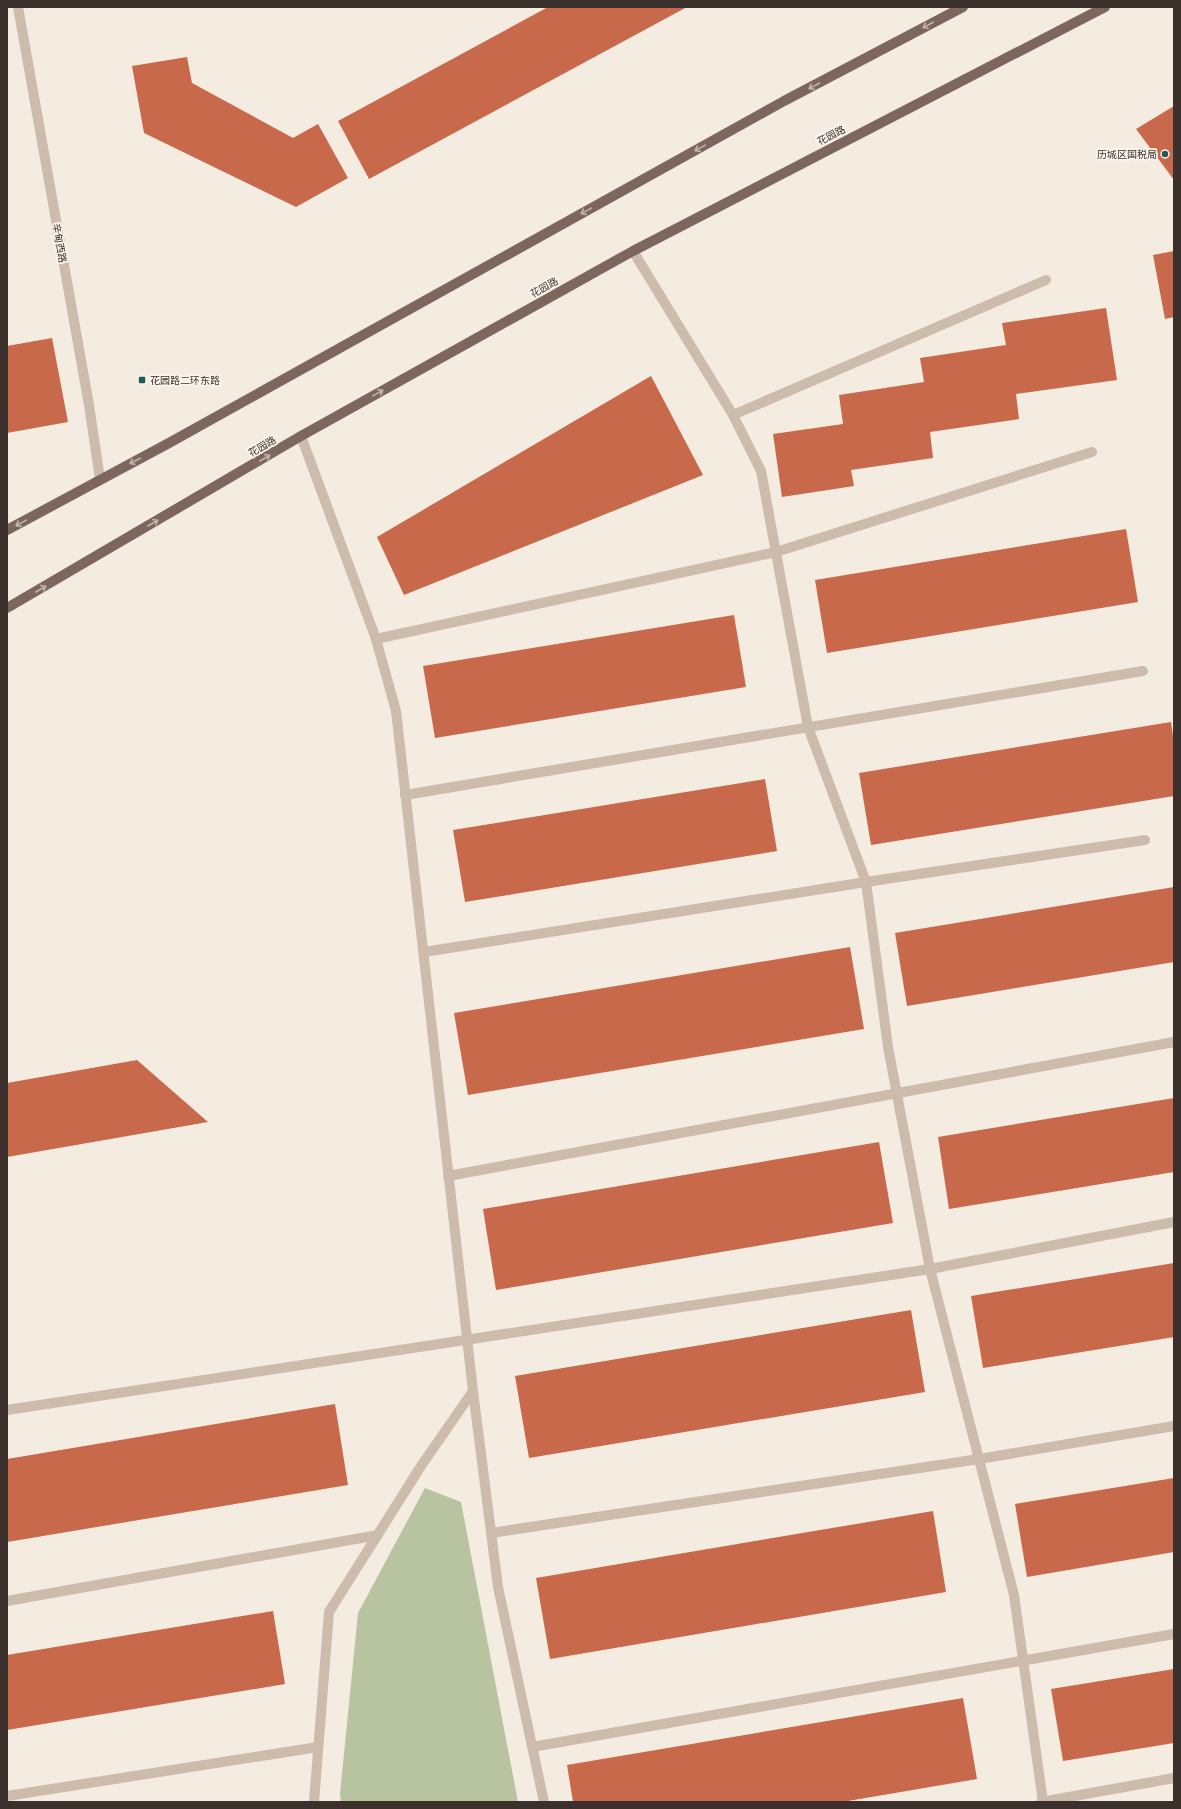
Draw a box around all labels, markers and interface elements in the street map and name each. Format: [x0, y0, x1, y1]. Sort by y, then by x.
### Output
one-way arrow [923, 22, 935, 29]
one-way arrow [808, 83, 820, 90]
street label: 花园路 [814, 122, 848, 148]
one-way arrow [694, 145, 706, 153]
place label: 历城区国税局 [1097, 147, 1157, 161]
marker: 历城区国税局 [1160, 149, 1170, 159]
one-way arrow [580, 208, 592, 216]
street label: 辛甸西路 [50, 222, 70, 264]
street label: 花园路 [527, 274, 561, 300]
place label: 花园路二环东路 [150, 373, 220, 387]
marker: 花园路二环东路 [137, 375, 147, 385]
one-way arrow [372, 389, 384, 397]
street label: 花园路 [246, 432, 278, 460]
one-way arrow [259, 453, 271, 461]
one-way arrow [129, 457, 141, 465]
one-way arrow [15, 519, 27, 527]
one-way arrow [147, 519, 159, 527]
one-way arrow [35, 584, 47, 592]

